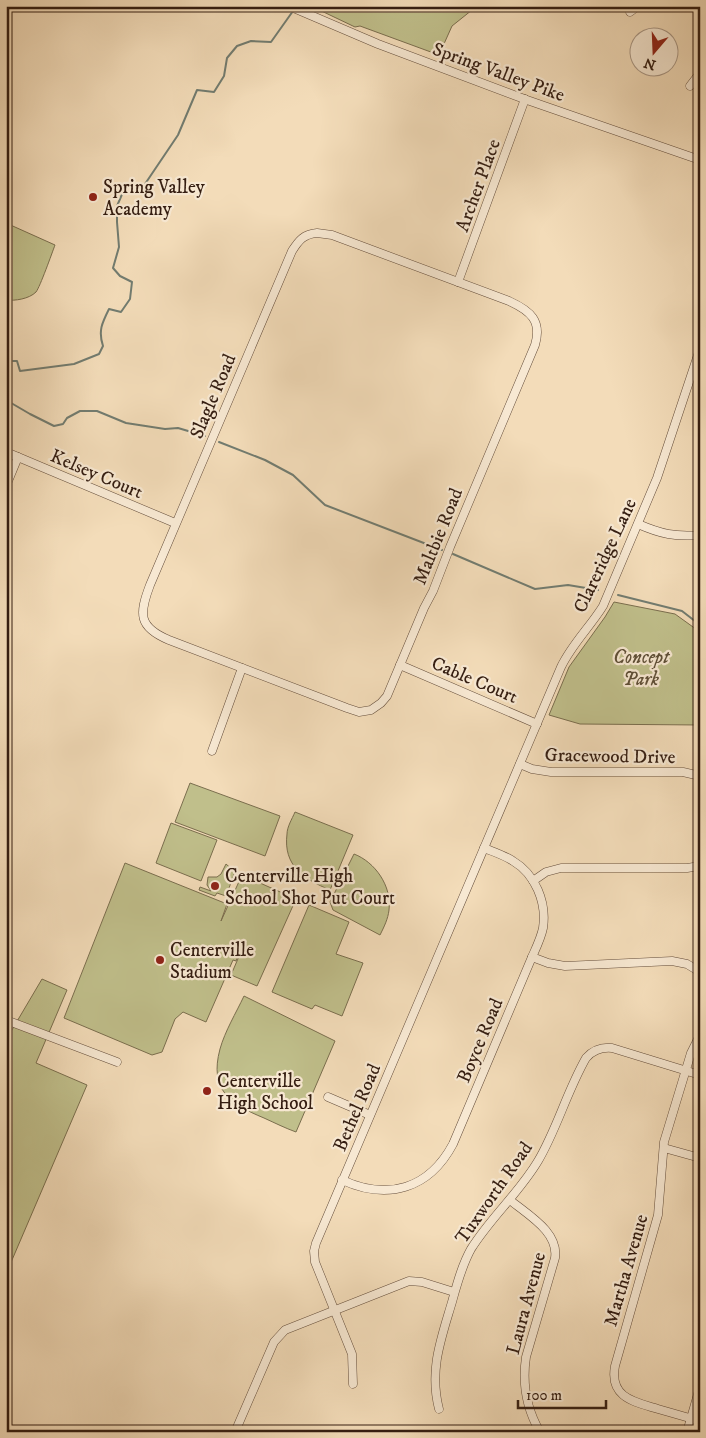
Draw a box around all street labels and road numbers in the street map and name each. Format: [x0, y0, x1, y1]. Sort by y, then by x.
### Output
street label: Spring Valley Pike [429, 38, 568, 107]
street label: Archer Place [451, 136, 506, 235]
street label: Slagle Road [185, 350, 242, 442]
street label: Kelsey Court [47, 445, 146, 504]
street label: Maltbie Road [409, 484, 468, 588]
street label: Clareridge Lane [569, 495, 642, 616]
street label: Cable Court [428, 652, 521, 709]
street label: Gracewood Drive [544, 744, 676, 769]
street label: Boyce Road [452, 994, 509, 1086]
street label: Bethel Road [329, 1060, 386, 1155]
street label: Tuxworth Road [451, 1137, 538, 1248]
street label: Martha Avenue [599, 1212, 653, 1329]
street label: Laura Avenue [502, 1250, 551, 1357]

